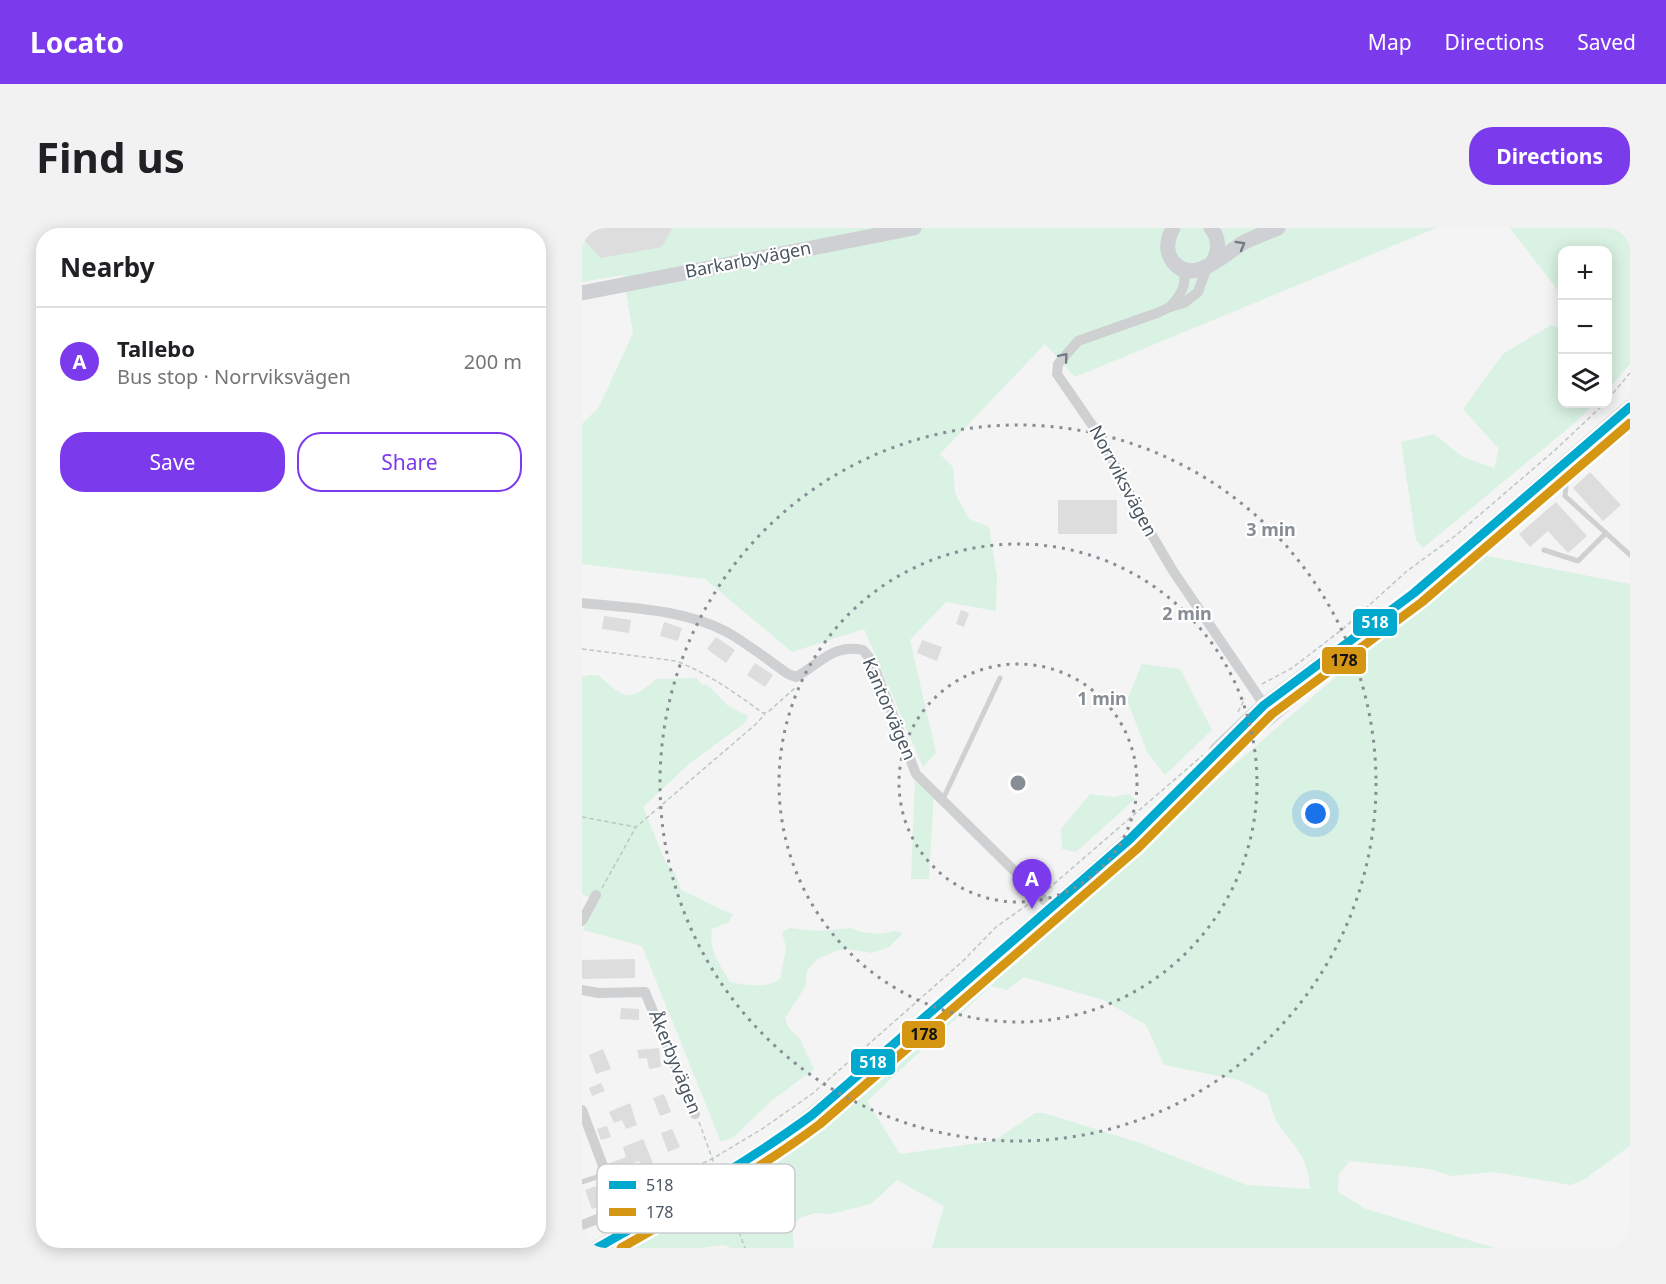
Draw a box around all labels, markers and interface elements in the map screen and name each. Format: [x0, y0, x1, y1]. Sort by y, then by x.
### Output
text: Locato [30, 23, 124, 61]
text: Map [1368, 28, 1412, 56]
text: Directions [1445, 28, 1544, 56]
text: Saved [1577, 28, 1636, 56]
button: Directions [1469, 127, 1630, 185]
text: Find us [36, 128, 185, 185]
street label: Barkarbyvägen [683, 235, 813, 283]
one-way arrow [1235, 241, 1245, 253]
map controls [1558, 246, 1612, 408]
button: + [1558, 246, 1612, 300]
text: Nearby [60, 249, 155, 285]
button: − [1558, 300, 1612, 354]
text: Tallebo [117, 333, 195, 363]
text: A [73, 348, 86, 375]
text: 200 m [464, 348, 522, 375]
one-way arrow [1057, 353, 1068, 364]
button: layers [1558, 354, 1612, 408]
text: Bus stop · Norrviksvägen [117, 363, 351, 390]
street label: Norrviksvägen [1084, 421, 1163, 540]
button: Save [60, 432, 285, 492]
button: Share [297, 432, 522, 492]
text: 3 min [1246, 517, 1296, 541]
text: 2 min [1162, 601, 1212, 625]
line badge: 518 [1352, 608, 1398, 637]
text: 518 [1361, 611, 1389, 633]
line badge: 178 [1321, 646, 1367, 675]
text: 178 [1330, 649, 1358, 671]
street label: Kantorvägen [858, 654, 922, 763]
text: 1 min [1077, 686, 1127, 710]
centre of rings [1008, 773, 1028, 793]
your location [1301, 799, 1330, 828]
pin: A [1012, 860, 1052, 909]
street label: Åkerbyvägen [644, 1006, 708, 1117]
line badge: 178 [901, 1020, 946, 1049]
text: 178 [910, 1023, 938, 1045]
line badge: 518 [850, 1048, 896, 1076]
text: 518 [859, 1051, 887, 1073]
legend [597, 1164, 795, 1233]
text: 518 [646, 1174, 673, 1196]
text: 178 [646, 1201, 673, 1223]

